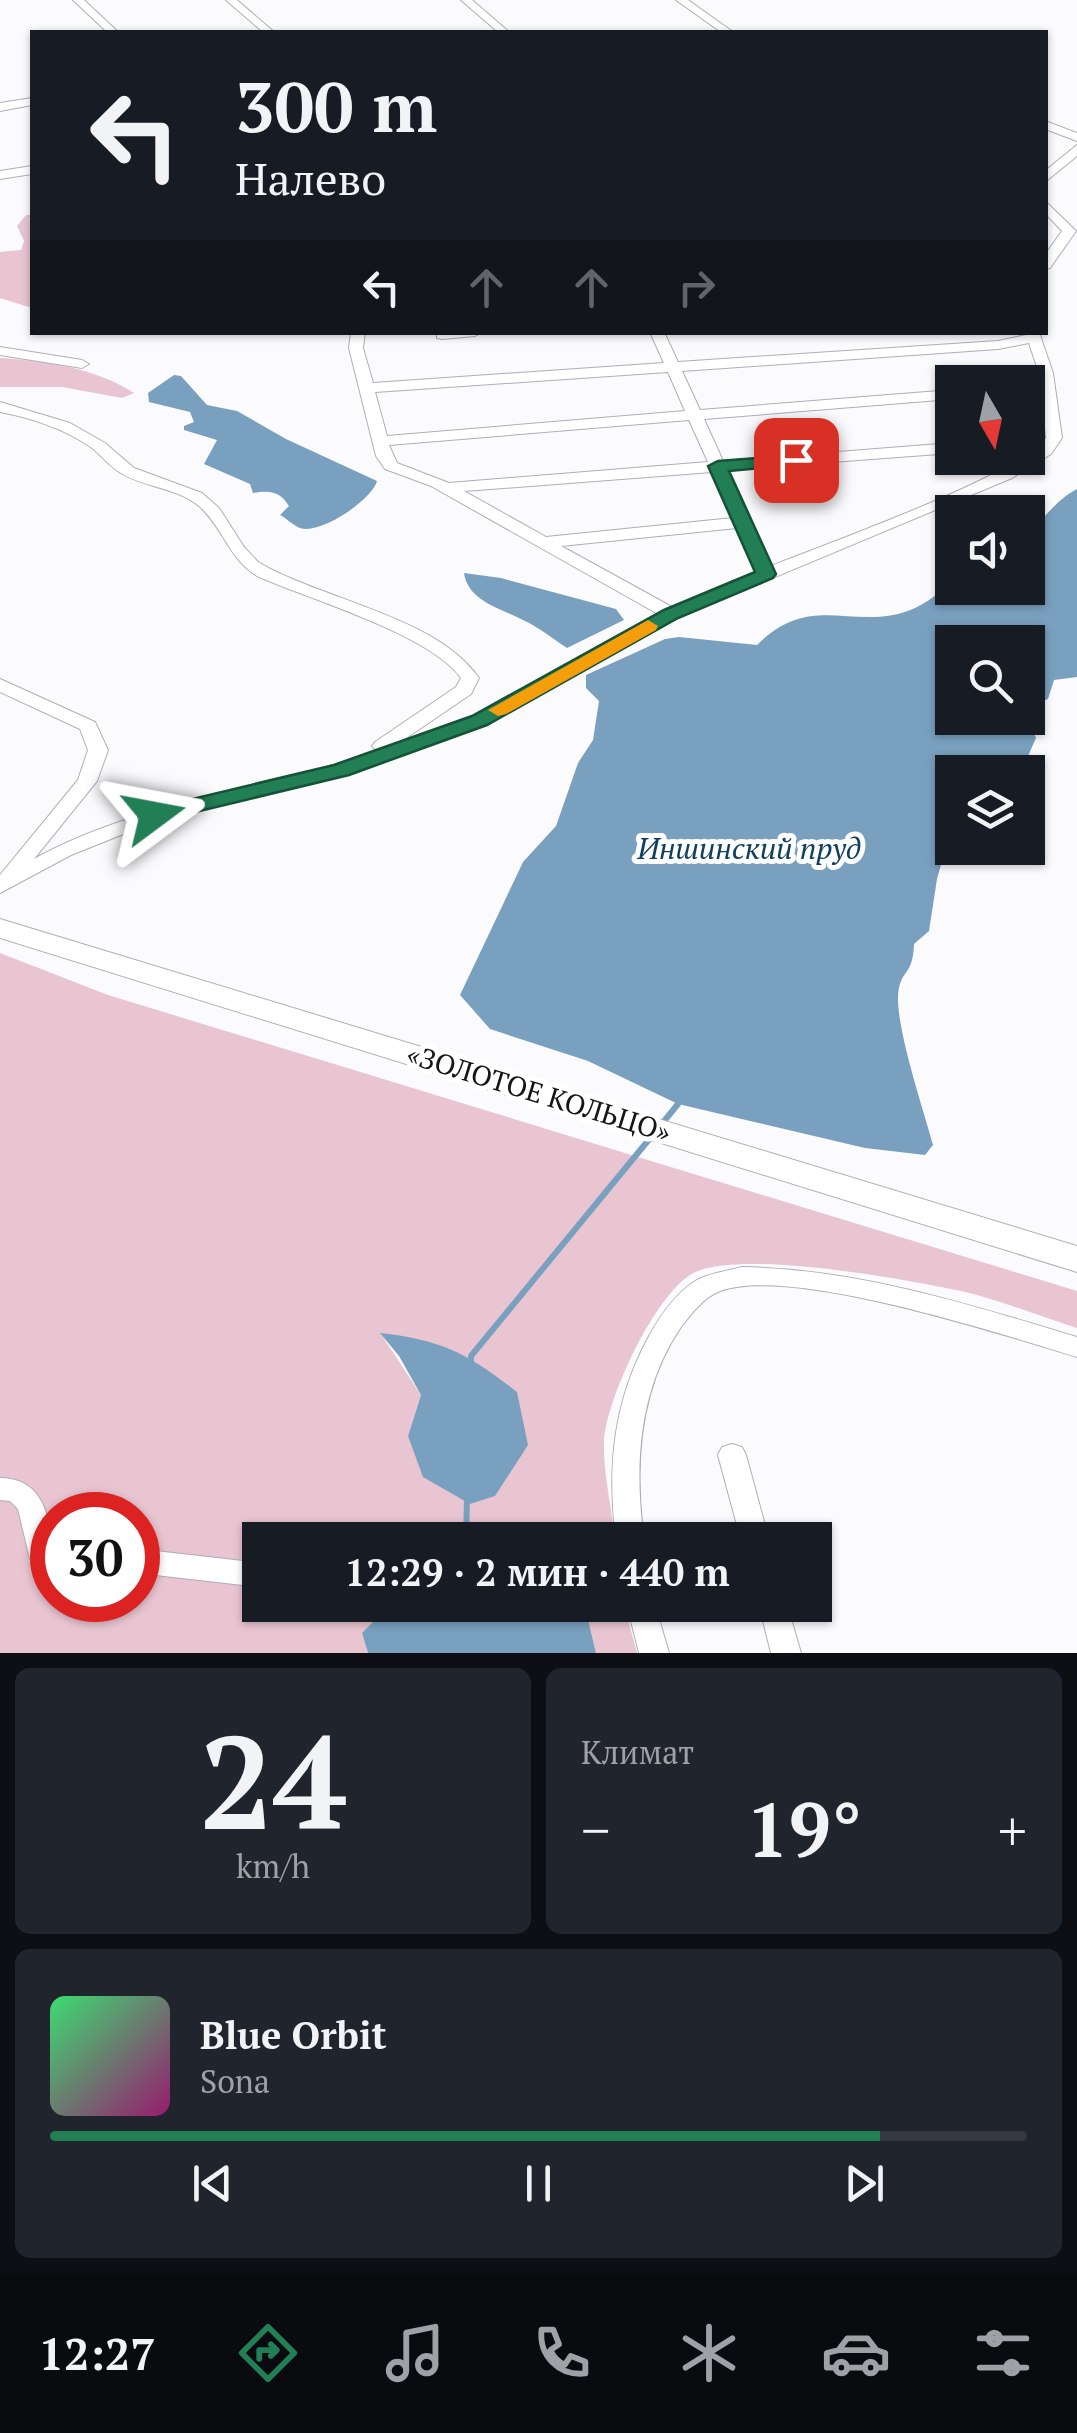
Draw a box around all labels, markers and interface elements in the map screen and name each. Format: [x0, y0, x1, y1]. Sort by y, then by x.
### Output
text: 300 m [235, 59, 437, 152]
icon: left [70, 70, 200, 200]
text: Налево [235, 148, 386, 208]
icon: left [354, 260, 409, 315]
icon: ahead [459, 260, 514, 315]
icon: ahead [564, 260, 619, 315]
icon: right [669, 260, 724, 315]
north arrow [935, 365, 1045, 475]
map controls [935, 365, 1045, 865]
pin [754, 418, 839, 503]
icon: arrive [769, 433, 824, 488]
button: sound [935, 495, 1045, 605]
button: search [935, 625, 1045, 735]
button: layers [935, 755, 1045, 865]
position arrow [102, 763, 206, 867]
water label: Иншинский пруд [636, 828, 861, 868]
street label: «ЗОЛОТОЕ КОЛЬЦО» [403, 1035, 676, 1150]
speed limit sign: 30 [30, 1492, 160, 1622]
text: 12:29 · 2 мин · 440 m [344, 1547, 730, 1597]
text: 24 [200, 1694, 346, 1866]
text: Климат [581, 1731, 694, 1773]
text: 19° [746, 1779, 862, 1878]
text: − [581, 1793, 610, 1866]
text: + [998, 1793, 1027, 1866]
text: km/h [236, 1845, 310, 1887]
text: Blue Orbit [200, 2010, 387, 2060]
text: Sona [200, 2060, 270, 2102]
icon: previous [185, 2156, 240, 2211]
icon: pause [511, 2156, 566, 2211]
icon: next [837, 2156, 892, 2211]
icon: directions [233, 2318, 303, 2388]
icon: music [380, 2318, 450, 2388]
icon: phone [527, 2318, 597, 2388]
icon: climate [674, 2318, 744, 2388]
icon: car [821, 2318, 891, 2388]
icon: filters [968, 2318, 1038, 2388]
text: 12:27 [39, 2323, 156, 2383]

